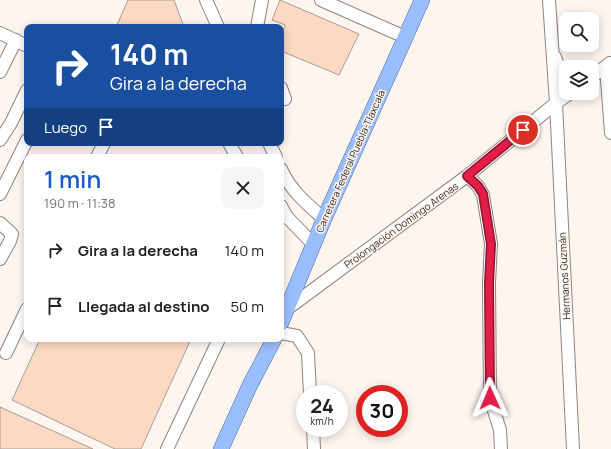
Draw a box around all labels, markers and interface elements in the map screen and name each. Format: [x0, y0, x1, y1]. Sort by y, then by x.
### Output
map controls [559, 12, 599, 100]
button: search [559, 12, 599, 52]
text: 140 m [110, 35, 189, 73]
icon: right [44, 40, 96, 92]
button: layers [559, 60, 599, 100]
text: Gira a la derecha [110, 71, 247, 95]
street label: Carretera Federal Puebla-Tlaxcala [312, 87, 388, 235]
pin [506, 113, 540, 147]
icon: arrive [95, 116, 117, 138]
text: Luego [44, 117, 87, 138]
icon: arrive [512, 119, 534, 141]
text: 1 min [44, 162, 101, 195]
button: close [222, 167, 264, 209]
street label: Prolongación Domingo Arenas [341, 179, 461, 271]
text: 190 m · 11:38 [44, 194, 116, 212]
street label: Hermanos Guzmán [555, 232, 573, 320]
icon: right [44, 239, 66, 261]
text: Gira a la derecha [78, 240, 198, 261]
text: 140 m [224, 240, 264, 261]
icon: arrive [44, 295, 66, 317]
text: Llegada al destino [78, 296, 210, 317]
text: 50 m [230, 296, 264, 317]
position arrow [469, 377, 511, 419]
speed limit sign: 30 [356, 385, 408, 437]
text: 24 [310, 392, 334, 419]
text: km/h [310, 414, 334, 428]

